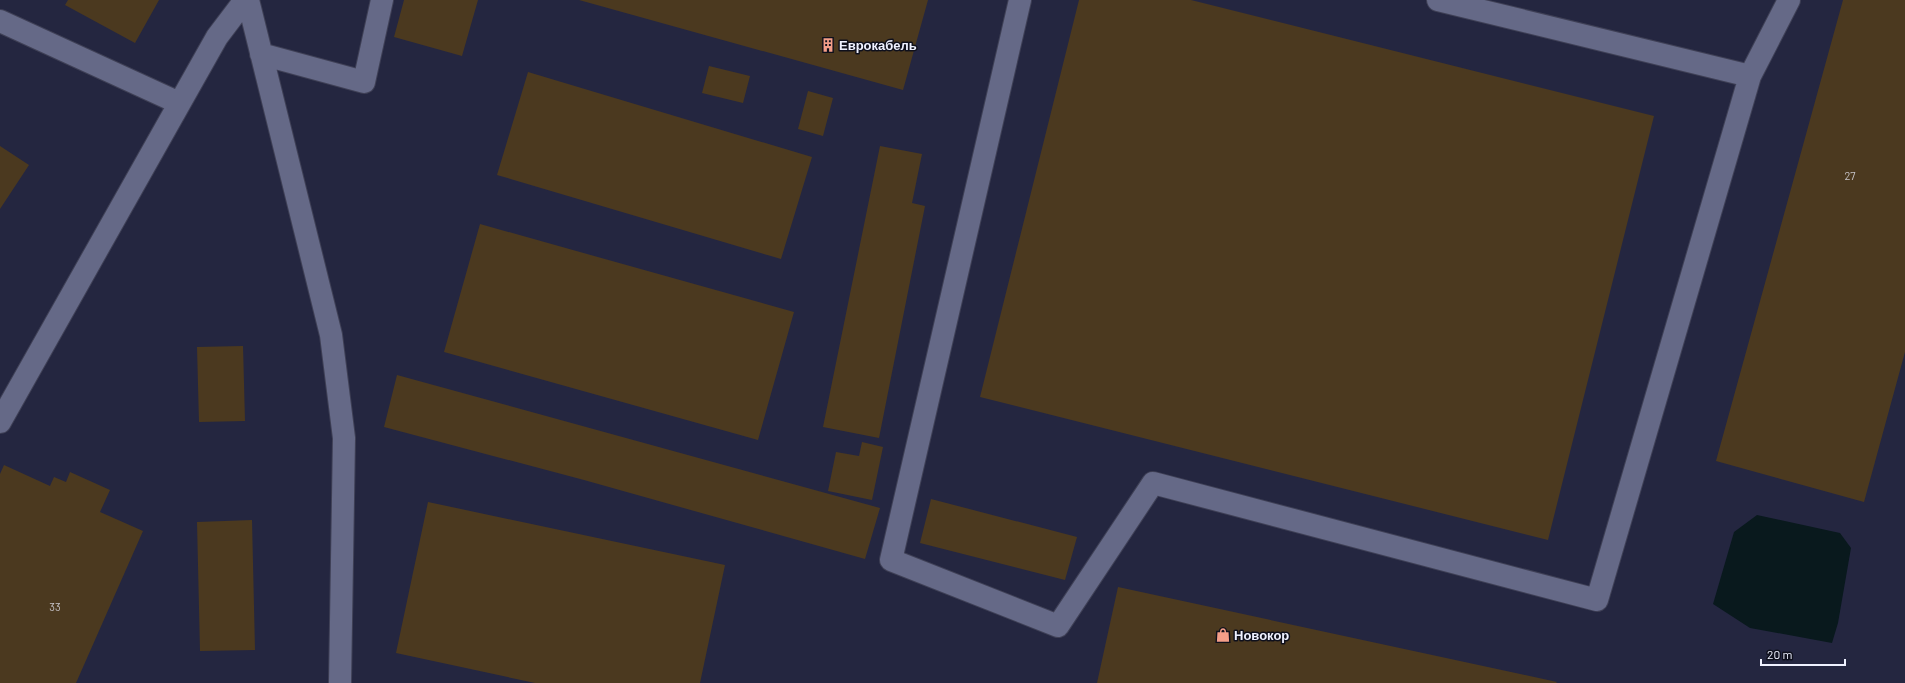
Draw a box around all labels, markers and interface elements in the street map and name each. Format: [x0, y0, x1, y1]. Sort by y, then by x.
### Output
building icon: Еврокабель [820, 37, 836, 53]
place label: Еврокабель [839, 37, 917, 53]
house number: 27 [1844, 169, 1856, 182]
house number: 33 [49, 600, 61, 613]
shop icon: Новокор [1215, 627, 1231, 643]
place label: Новокор [1234, 627, 1289, 643]
scale bar [1761, 641, 1845, 667]
text: 20 m [1767, 647, 1793, 661]

